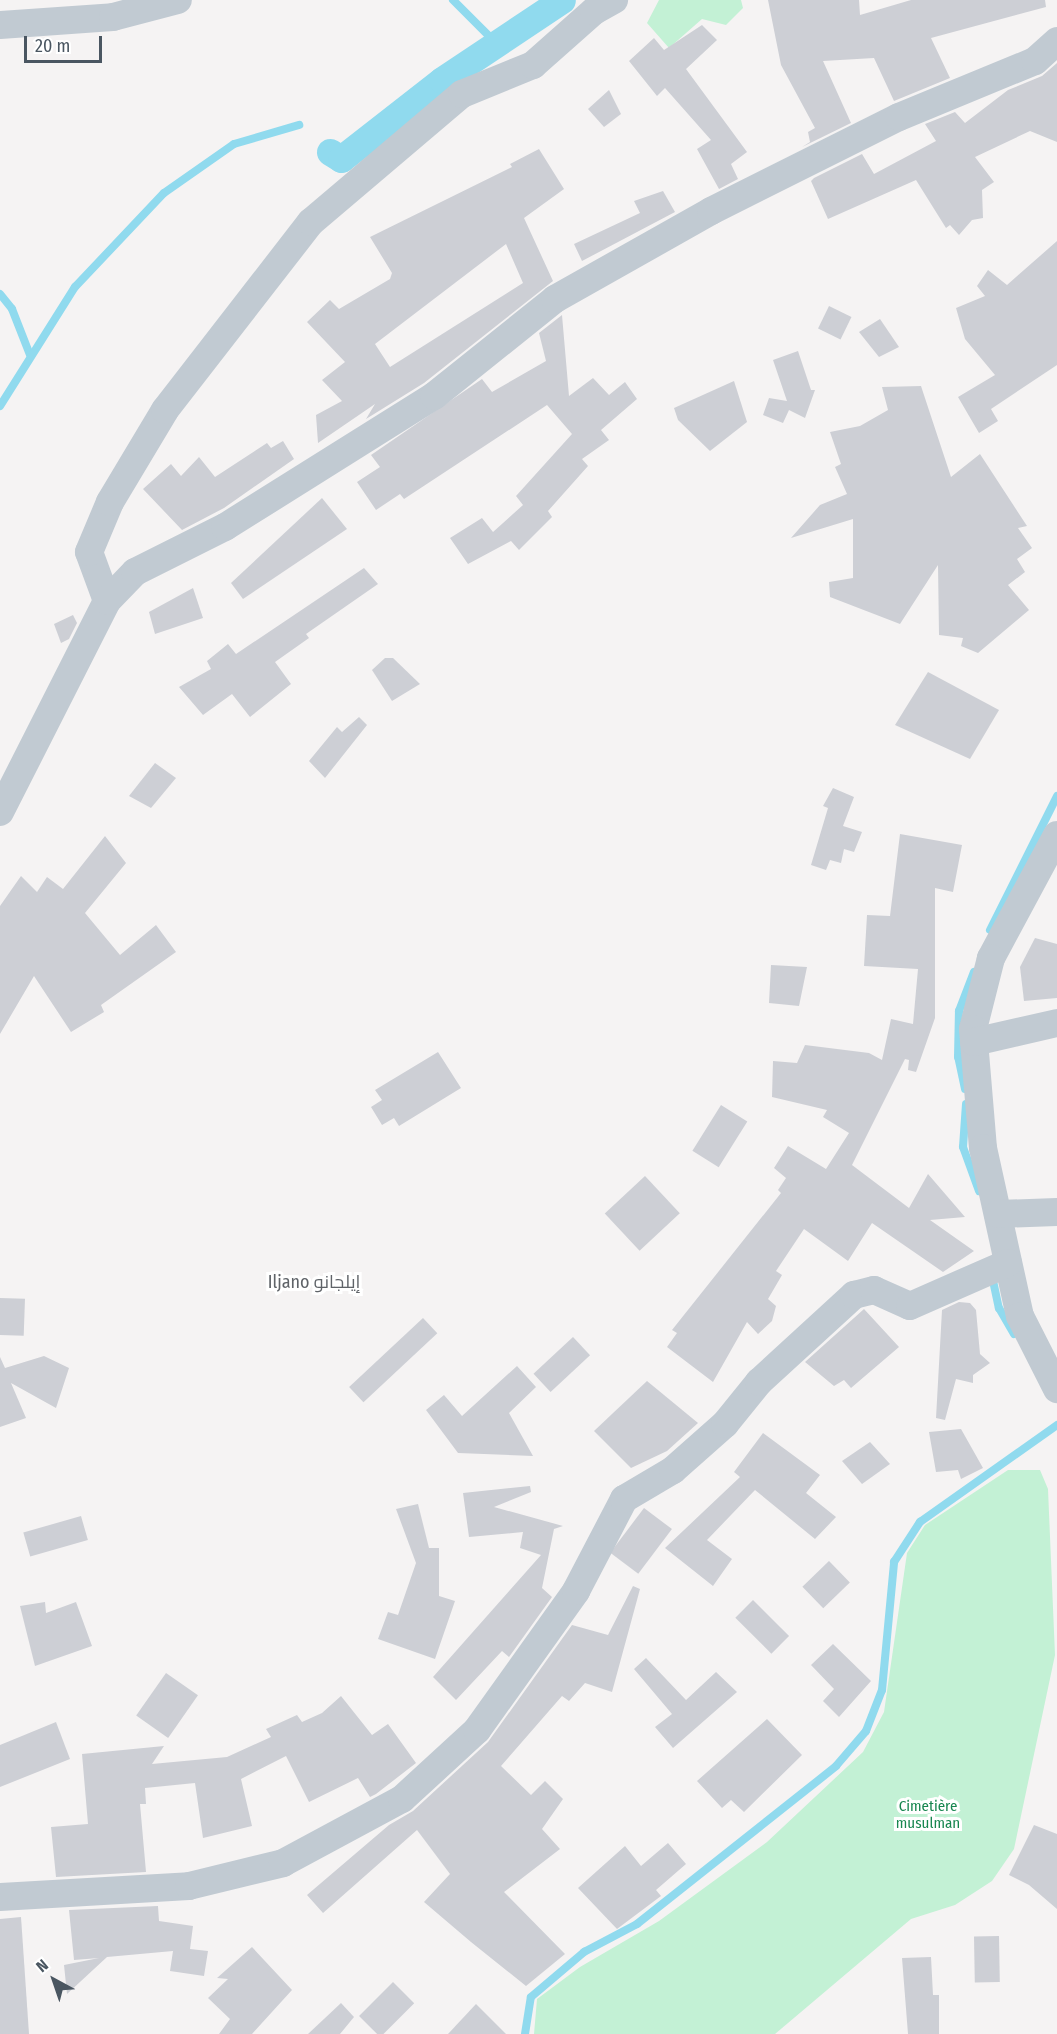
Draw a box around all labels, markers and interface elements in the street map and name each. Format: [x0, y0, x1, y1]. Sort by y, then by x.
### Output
scale bar [27, 24, 105, 62]
text: 20 m [35, 35, 70, 57]
district label: Iljano إيلجانو [268, 1271, 360, 1293]
park label: Cimetière musulman [896, 1797, 960, 1832]
north arrow [24, 1950, 84, 2010]
text: N [32, 1955, 52, 1976]

